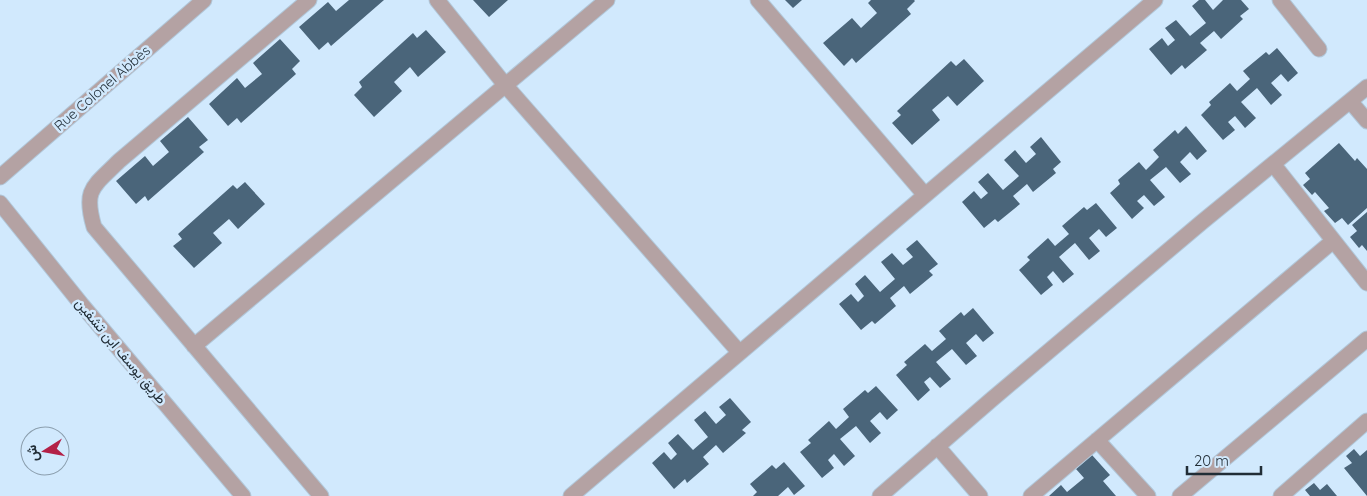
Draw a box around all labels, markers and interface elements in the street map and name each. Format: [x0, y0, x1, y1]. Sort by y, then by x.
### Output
street label: Rue Colonel Abbès [50, 41, 154, 135]
street label: طريق يوسف ابن تشفين [71, 294, 171, 408]
north arrow [20, 426, 70, 476]
text: ش [22, 443, 43, 463]
scale bar [1187, 444, 1261, 476]
text: 20 m [1194, 451, 1229, 470]

